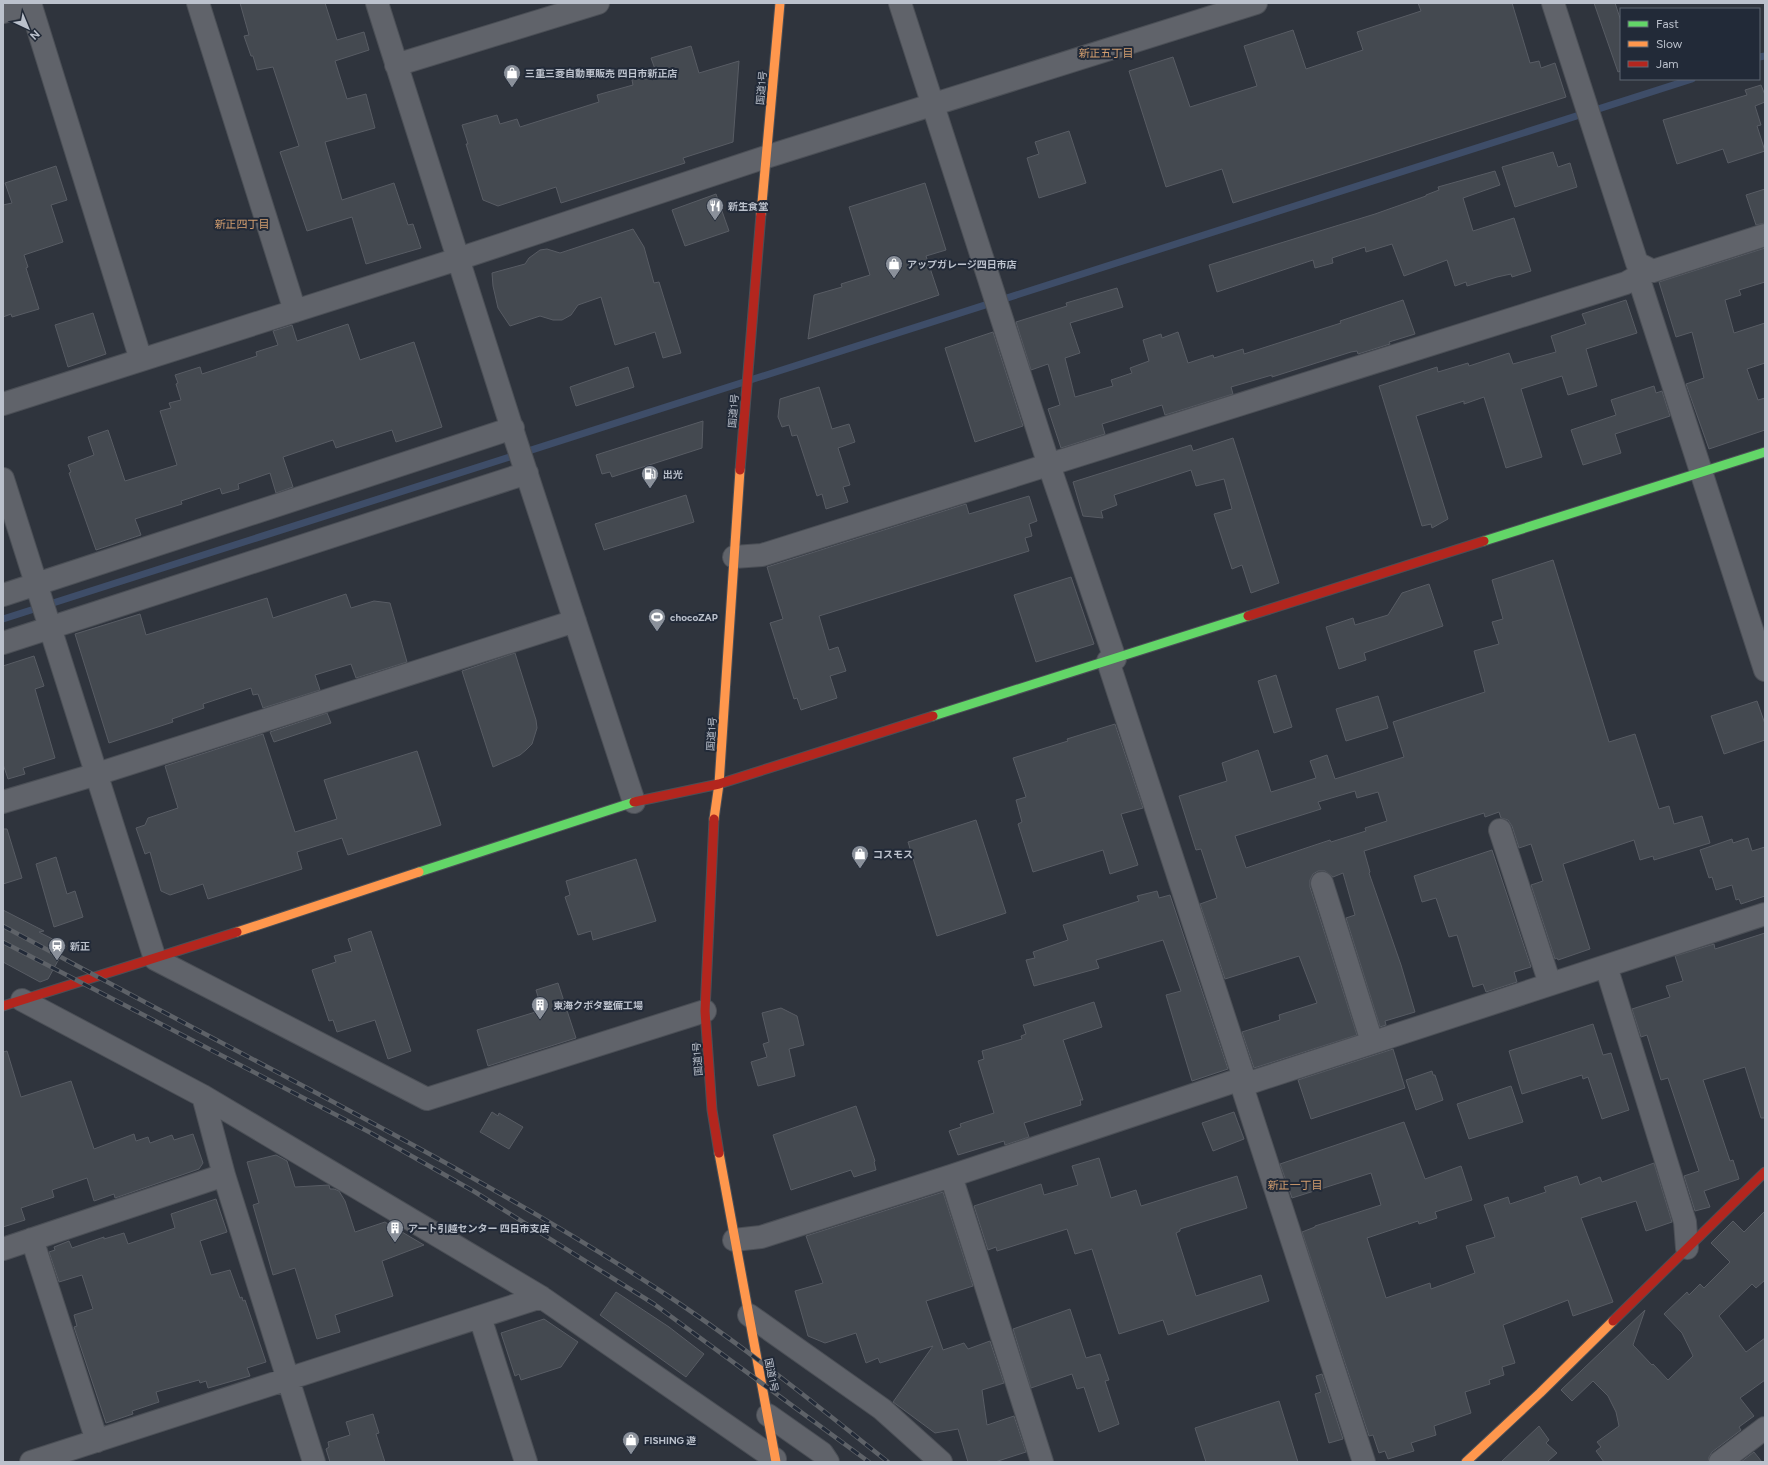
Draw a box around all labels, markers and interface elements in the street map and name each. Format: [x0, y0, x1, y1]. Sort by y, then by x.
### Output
north arrow [8, 8, 48, 48]
legend [1620, 8, 1760, 80]
text: Fast [1656, 17, 1679, 31]
text: N [27, 27, 42, 42]
text: Slow [1656, 37, 1683, 51]
district label: 新正五丁目 [1079, 47, 1134, 60]
text: Jam [1656, 57, 1679, 71]
shop icon: 三重三菱自動車販売 四日市新正店 [502, 63, 522, 88]
place label: 三重三菱自動車販売 四日市新正店 [525, 67, 677, 80]
street label: 国道1号 [754, 70, 769, 106]
restaurant icon: 新生食堂 [705, 196, 725, 221]
place label: 新生食堂 [728, 200, 768, 213]
district label: 新正四丁目 [215, 218, 270, 231]
shop icon: アップガレージ四日市店 [884, 254, 904, 279]
place label: アップガレージ四日市店 [907, 258, 1017, 271]
street label: 国道1号 [726, 393, 741, 429]
fuel station icon: 出光 [640, 464, 660, 489]
place label: 出光 [663, 468, 683, 481]
sports icon: chocoZAP [647, 607, 667, 632]
place label: chocoZAP [670, 611, 718, 624]
street label: 国道1号 [704, 717, 719, 752]
shop icon: コスモス [850, 844, 870, 869]
place label: コスモス [873, 848, 913, 861]
station icon: 新正 [47, 936, 67, 961]
place label: 新正 [70, 940, 90, 953]
building icon: 東海クボタ整備工場 [530, 995, 550, 1020]
place label: 東海クボタ整備工場 [553, 999, 643, 1012]
street label: 国道1号 [690, 1041, 705, 1076]
district label: 新正一丁目 [1268, 1179, 1323, 1192]
building icon: アート引越センター 四日市支店 [385, 1218, 405, 1243]
place label: アート引越センター 四日市支店 [408, 1222, 550, 1235]
street label: 国道1号 [762, 1357, 781, 1393]
shop icon: FISHING 遊 [621, 1430, 641, 1455]
place label: FISHING 遊 [644, 1434, 696, 1447]

